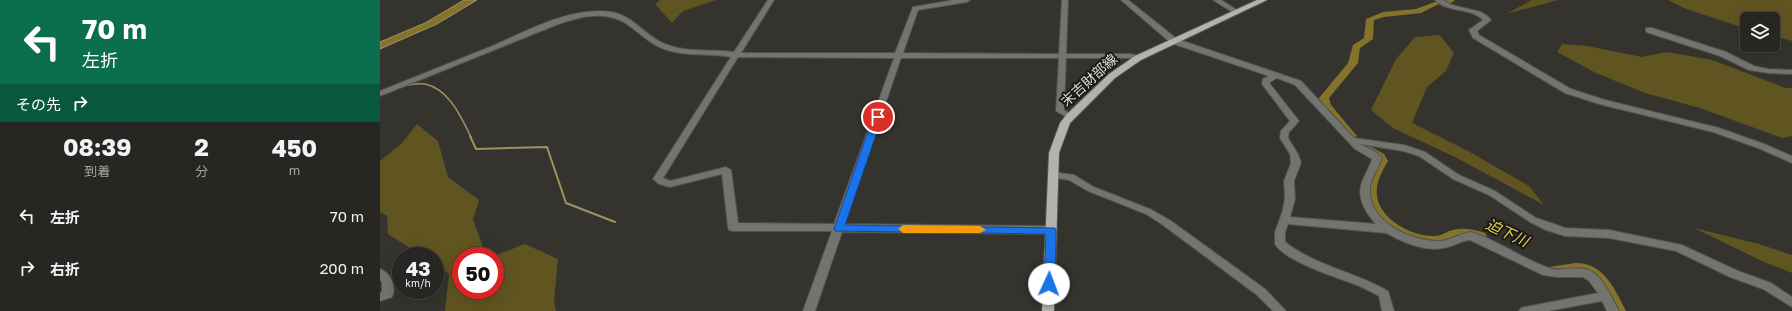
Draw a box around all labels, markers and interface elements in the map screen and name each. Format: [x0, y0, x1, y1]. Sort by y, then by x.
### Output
text: 70 m [82, 12, 147, 45]
map controls [1740, 12, 1780, 52]
button: layers [1740, 12, 1780, 52]
icon: left [16, 16, 68, 68]
text: 左折 [82, 49, 118, 71]
street label: 末吉財部線 [1057, 50, 1120, 109]
icon: right [69, 92, 91, 114]
text: その先 [16, 95, 61, 113]
pin [861, 100, 895, 134]
icon: arrive [867, 106, 889, 128]
text: 08:39 [63, 132, 131, 161]
text: 2 [194, 132, 209, 161]
text: 450 [272, 133, 317, 162]
text: m [289, 162, 300, 178]
text: 到着 [84, 163, 110, 179]
text: 分 [195, 163, 208, 179]
icon: left [16, 205, 38, 227]
text: 70 m [330, 207, 364, 225]
text: 左折 [50, 208, 80, 226]
water label: 迫下川 [1483, 214, 1533, 251]
speed limit sign: 50 [452, 247, 504, 299]
text: 43 [406, 256, 430, 280]
icon: right [16, 257, 38, 279]
text: 200 m [320, 259, 364, 277]
text: 右折 [50, 260, 80, 278]
position arrow [1028, 263, 1070, 305]
text: km/h [405, 277, 431, 289]

